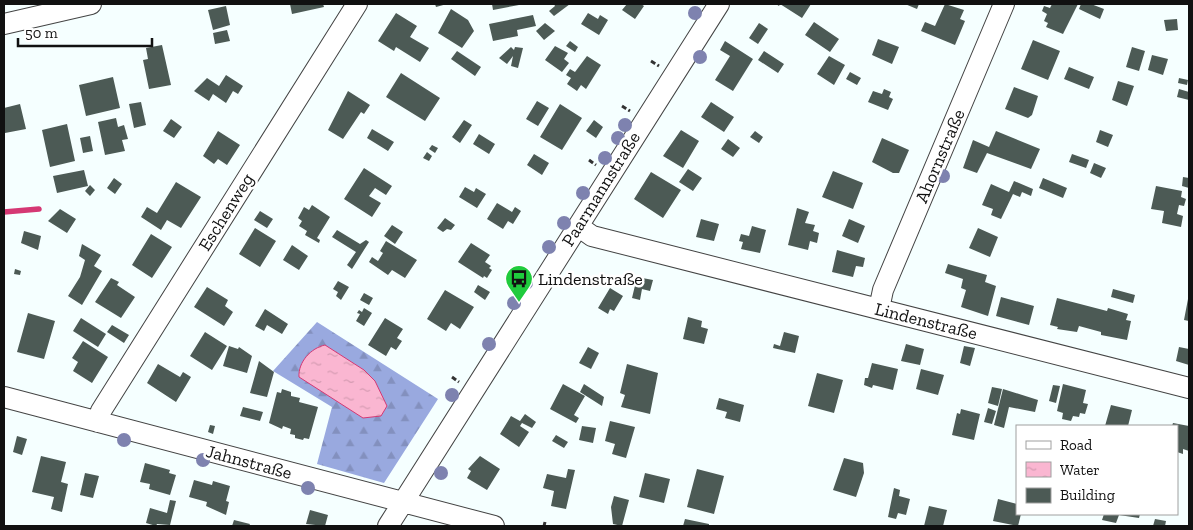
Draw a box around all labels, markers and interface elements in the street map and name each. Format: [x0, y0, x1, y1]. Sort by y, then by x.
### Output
scale bar [18, 15, 151, 47]
text: 50 m [25, 24, 58, 42]
street label: Ahornstraße [910, 106, 970, 206]
street label: Paarmannstraße [557, 128, 645, 250]
street label: Eschenweg [194, 169, 259, 255]
bus stop icon: Lindenstraße [504, 264, 534, 303]
place label: Lindenstraße [538, 268, 643, 290]
street label: Lindenstraße [872, 298, 980, 344]
legend [1016, 425, 1178, 515]
text: Road [1060, 436, 1093, 454]
street label: Jahnstraße [204, 440, 294, 484]
text: Water [1060, 461, 1100, 479]
text: Building [1060, 486, 1115, 504]

